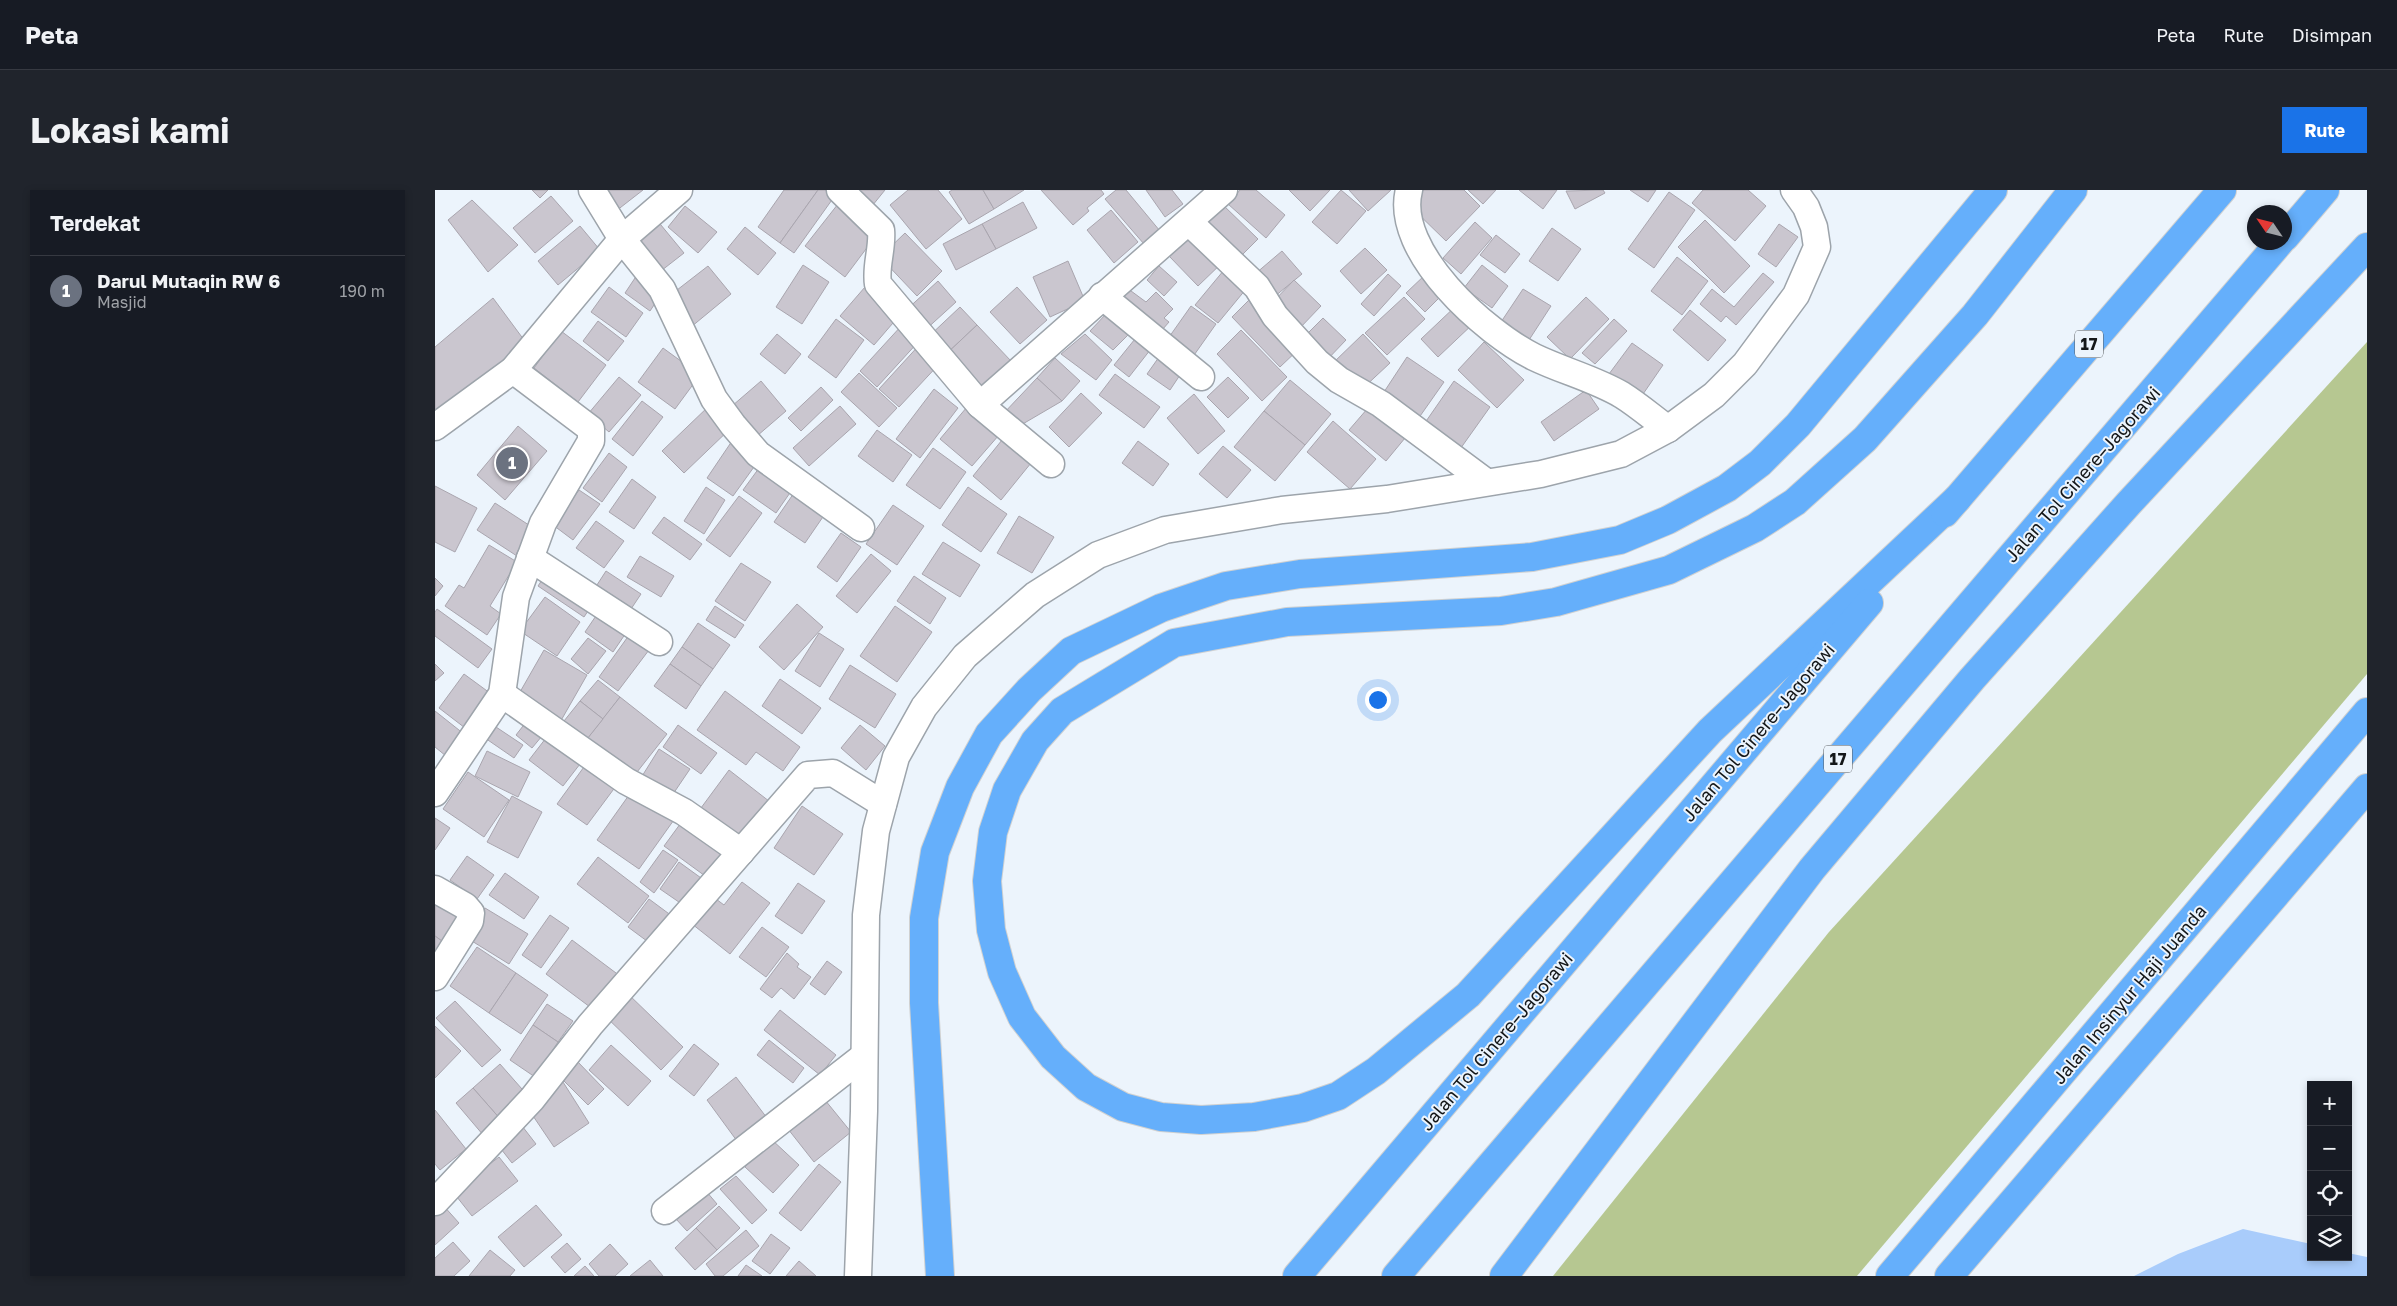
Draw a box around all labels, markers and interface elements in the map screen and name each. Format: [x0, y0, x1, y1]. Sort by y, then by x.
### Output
text: Peta [25, 20, 78, 49]
text: Peta [2156, 24, 2196, 46]
text: Rute [2224, 24, 2264, 46]
text: Disimpan [2292, 24, 2372, 46]
button: Rute [2282, 107, 2367, 153]
text: Lokasi kami [30, 109, 230, 151]
north arrow [2247, 205, 2292, 250]
text: Terdekat [50, 210, 140, 236]
text: Darul Mutaqin RW 6 [97, 269, 280, 292]
text: 1 [62, 281, 70, 301]
text: 190 m [339, 281, 385, 301]
text: Masjid [97, 292, 147, 312]
road number: 17 [2075, 330, 2103, 358]
street label: Jalan Tol Cinere–Jagorawi [2000, 382, 2164, 566]
pin: 1 [496, 444, 528, 482]
street label: Jalan Tol Cinere–Jagorawi [1677, 638, 1839, 826]
your location [1365, 687, 1391, 713]
road number: 17 [1824, 746, 1852, 772]
street label: Jalan Insinyur Haji Juanda [2048, 900, 2210, 1088]
street label: Jalan Tol Cinere–Jagorawi [1415, 947, 1577, 1135]
map controls [2307, 1081, 2352, 1261]
button: + [2307, 1081, 2352, 1126]
button: − [2307, 1126, 2352, 1171]
button: locate [2307, 1171, 2352, 1216]
button: layers [2307, 1216, 2352, 1261]

